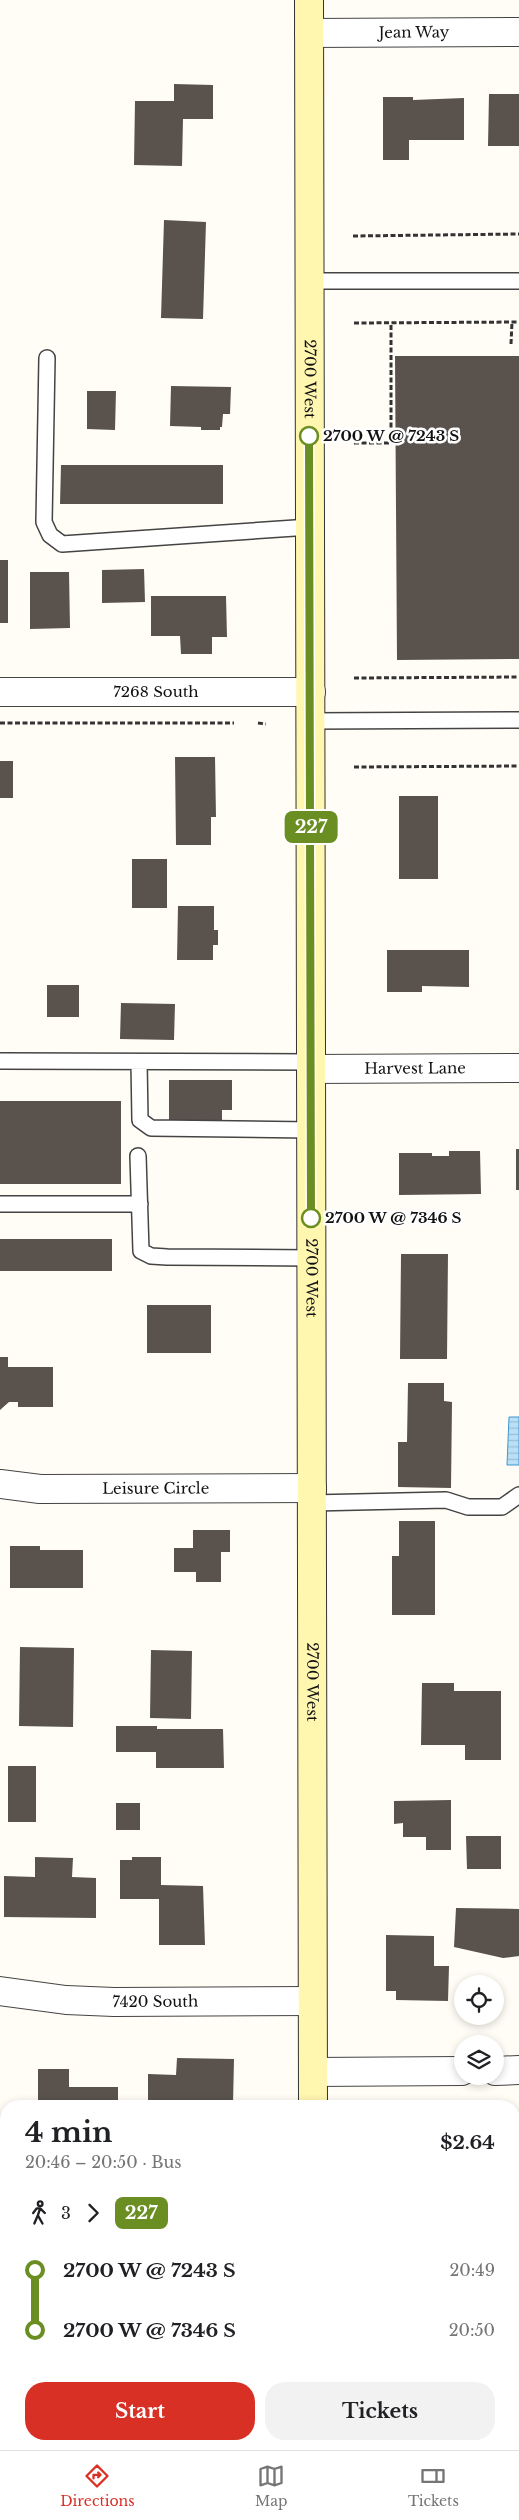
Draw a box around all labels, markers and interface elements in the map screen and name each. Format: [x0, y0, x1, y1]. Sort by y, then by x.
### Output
street label: Jean Way [377, 22, 450, 42]
street label: 2700 West [301, 339, 320, 419]
marker: 2700 W @ 7243 S [299, 426, 319, 446]
place label: 2700 W @ 7243 S [323, 426, 459, 445]
street label: 7268 South [113, 682, 199, 701]
line badge: 227 [282, 811, 340, 843]
text: 227 [295, 816, 327, 838]
street label: Harvest Lane [364, 1058, 466, 1078]
marker: 2700 W @ 7346 S [301, 1208, 321, 1228]
place label: 2700 W @ 7346 S [325, 1208, 462, 1227]
street label: 2700 West [302, 1238, 322, 1318]
street label: Leisure Circle [102, 1478, 209, 1498]
street label: 2700 West [303, 1642, 322, 1722]
map controls [454, 1975, 504, 2085]
button: locate [454, 1975, 504, 2025]
street label: 7420 South [112, 1992, 198, 2011]
button: layers [454, 2035, 504, 2085]
text: 4 min [25, 2115, 112, 2150]
text: $2.64 [440, 2131, 495, 2154]
text: 20:46 – 20:50 · Bus [25, 2152, 182, 2172]
icon: walk [25, 2199, 53, 2227]
icon: forward [79, 2199, 107, 2227]
text: 227 [125, 2202, 158, 2224]
text: 3 [61, 2203, 71, 2223]
text: 2700 W @ 7243 S [63, 2259, 236, 2282]
text: 20:49 [450, 2260, 495, 2280]
text: 2700 W @ 7346 S [63, 2319, 236, 2342]
text: 20:50 [449, 2320, 495, 2340]
button: Start [25, 2382, 255, 2440]
button: Tickets [265, 2382, 495, 2440]
tab: Directions [60, 2462, 135, 2510]
tab: Map [255, 2462, 288, 2510]
tab: Tickets [408, 2462, 459, 2510]

